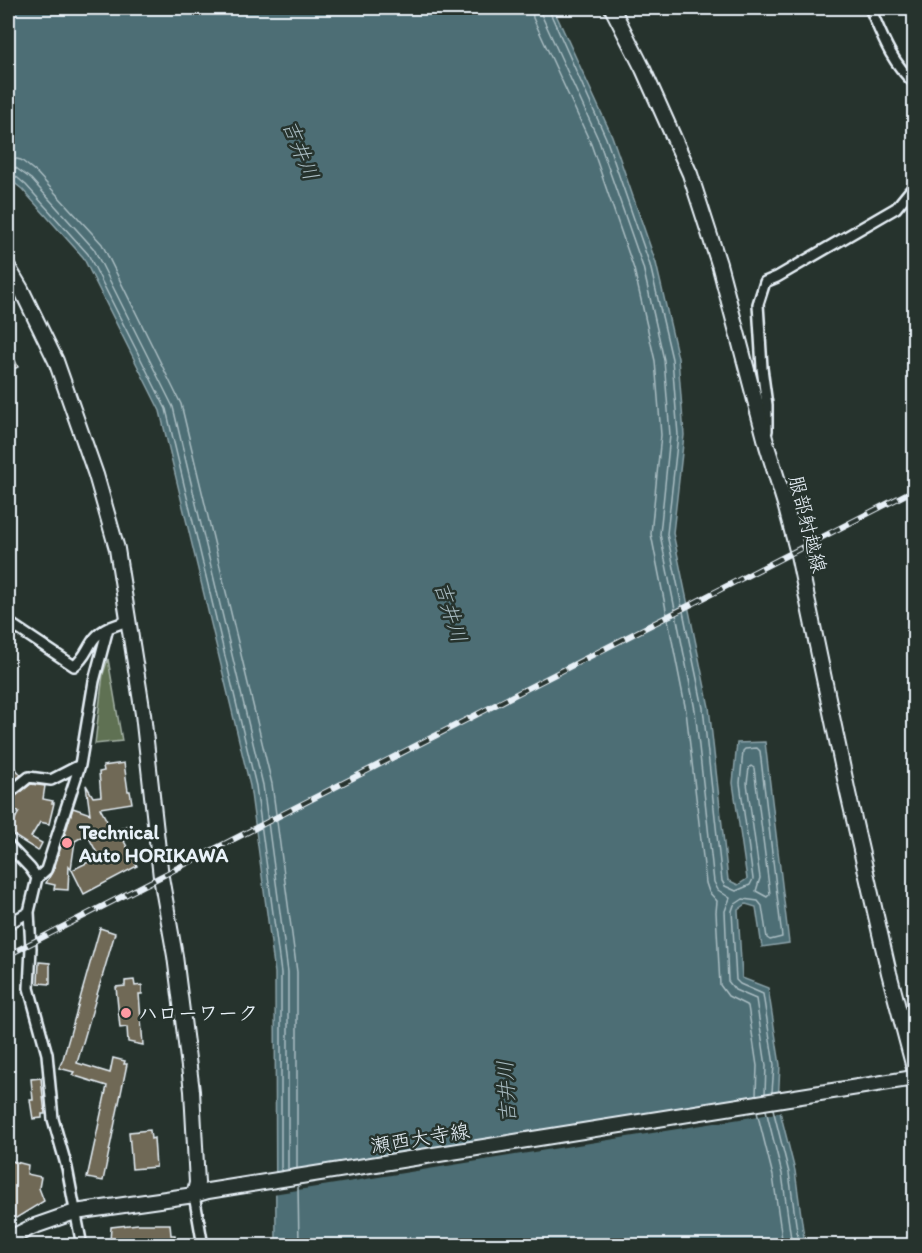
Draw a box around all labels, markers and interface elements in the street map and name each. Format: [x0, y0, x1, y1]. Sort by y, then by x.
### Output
water label: 吉井川 [278, 116, 324, 184]
street label: 服部射越線 [784, 473, 832, 575]
water label: 吉井川 [429, 578, 473, 646]
place label: Technical Auto HORIKAWA [78, 820, 228, 867]
marker: Technical Auto HORIKAWA [60, 836, 74, 850]
place label: ハローワーク [138, 1001, 258, 1025]
marker: ハローワーク [119, 1006, 133, 1020]
water label: 吉井川 [492, 1060, 520, 1124]
street label: 瀬西大寺線 [369, 1118, 471, 1158]

